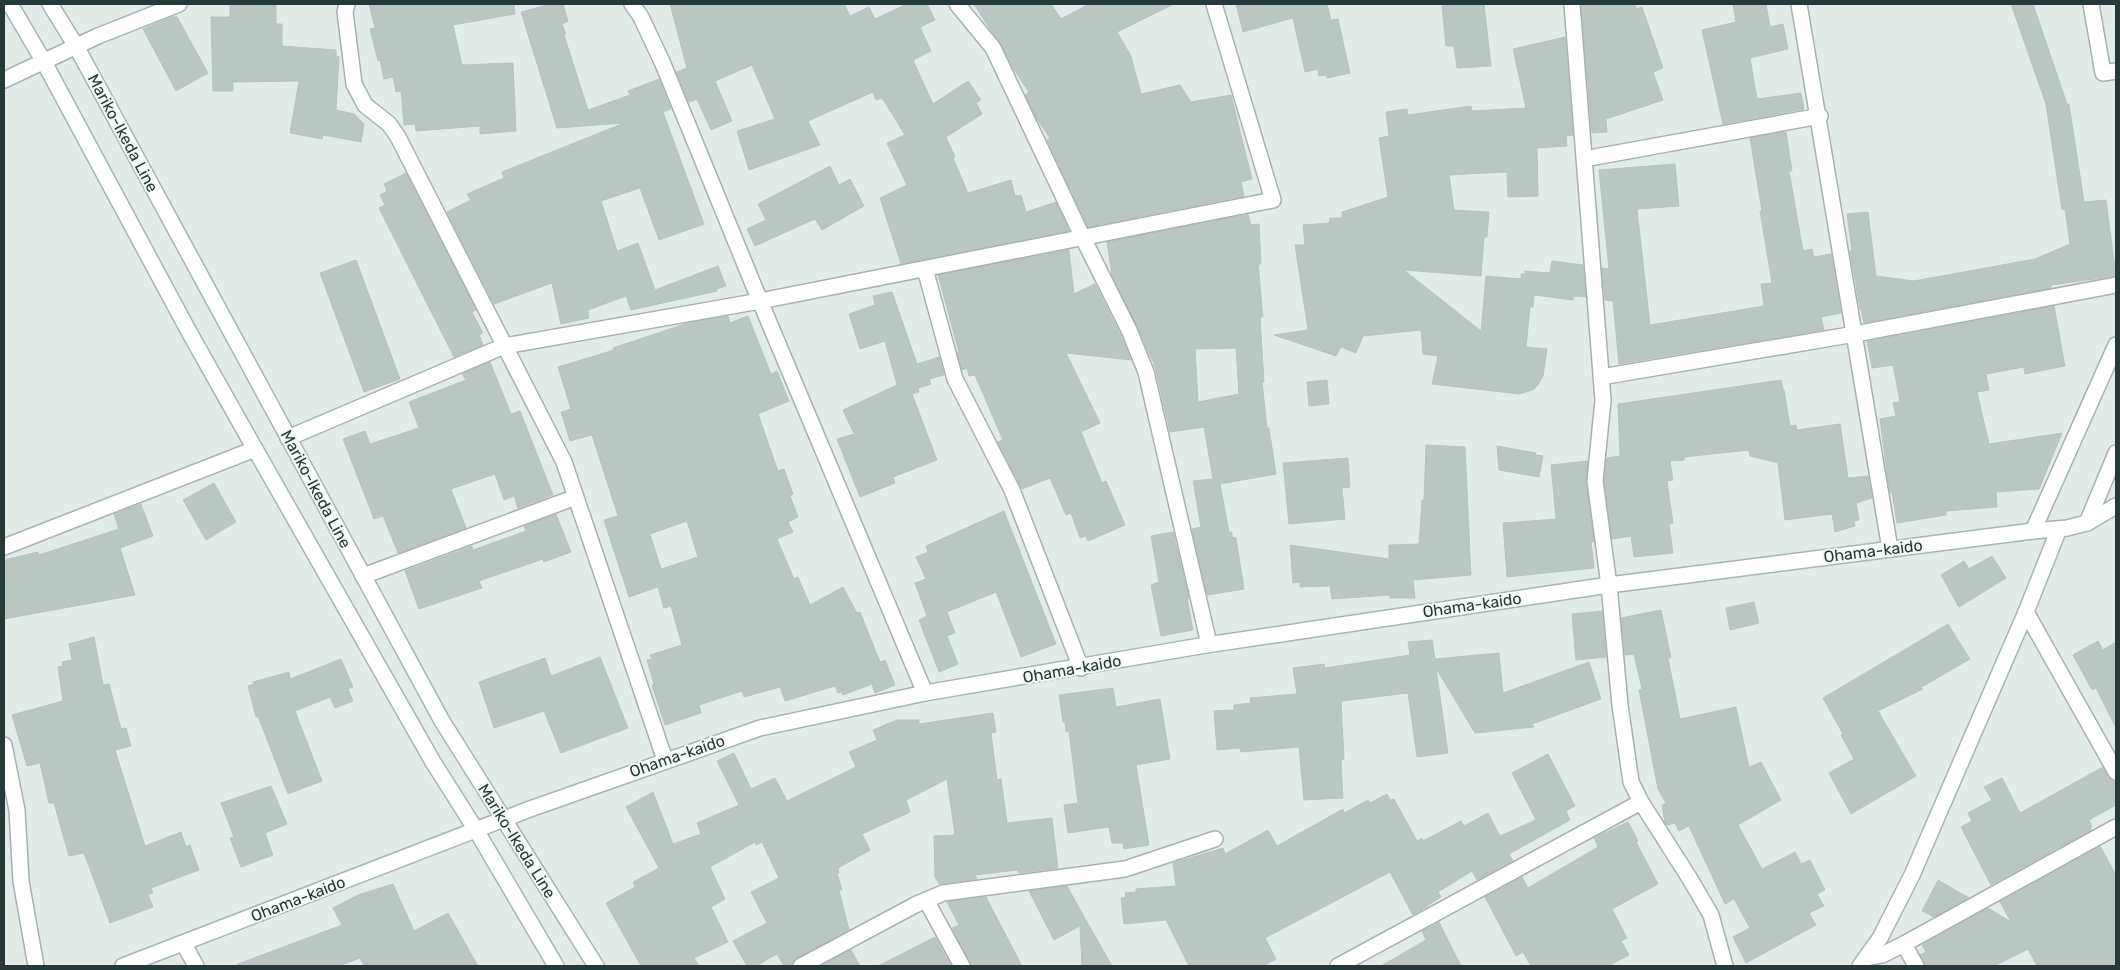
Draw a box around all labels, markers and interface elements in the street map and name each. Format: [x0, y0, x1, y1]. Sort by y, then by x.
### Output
street label: Mariko-Ikeda Line [84, 71, 162, 195]
street label: Mariko-Ikeda Line [277, 427, 355, 551]
street label: Ohama-kaido [1822, 535, 1924, 567]
street label: Ohama-kaido [1421, 589, 1523, 621]
street label: Ohama-kaido [1021, 651, 1123, 687]
street label: Ohama-kaido [627, 731, 727, 781]
street label: Mariko-Ikeda Line [474, 780, 560, 902]
street label: Ohama-kaido [248, 872, 348, 926]

